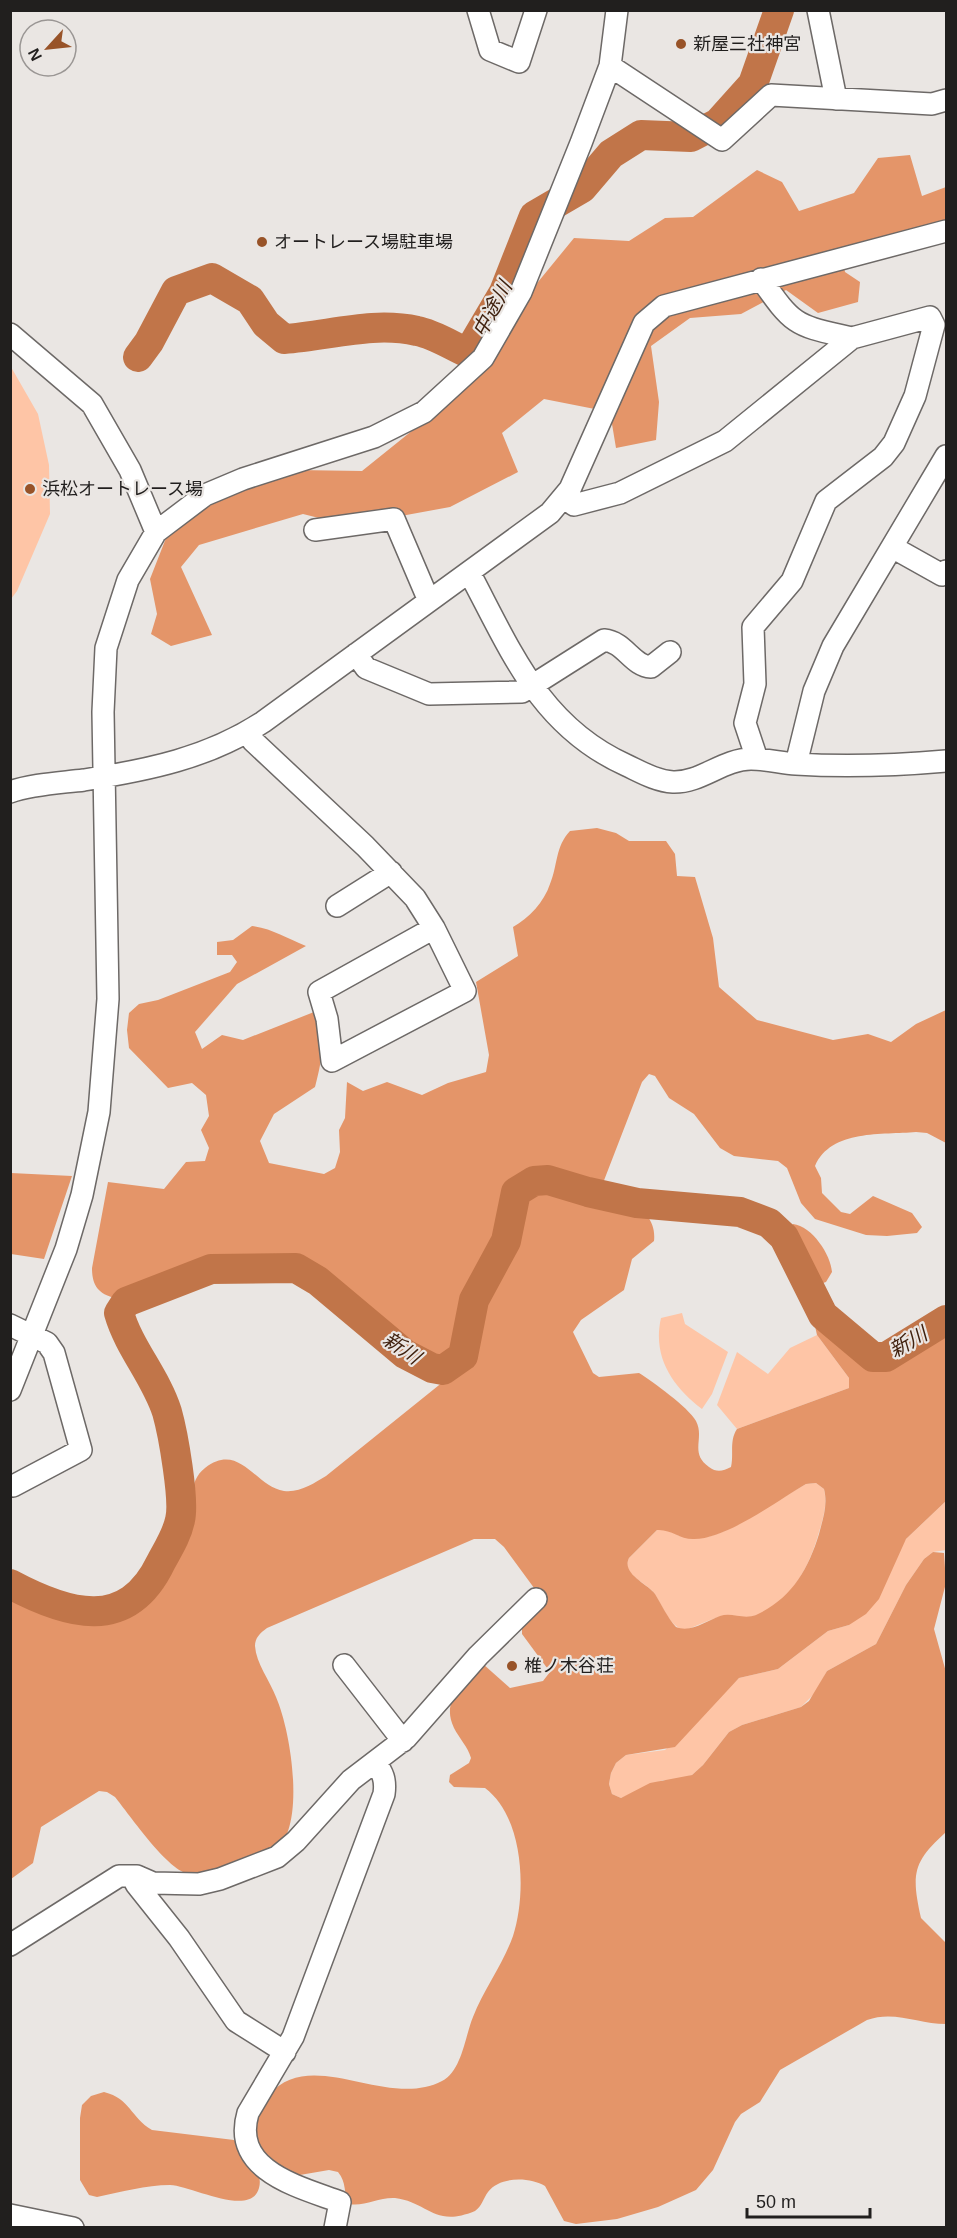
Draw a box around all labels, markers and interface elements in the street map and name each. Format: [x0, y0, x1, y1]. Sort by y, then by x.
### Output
north arrow [18, 18, 78, 78]
place label: 新屋三社神宮 [693, 34, 801, 54]
marker: 新屋三社神宮 [674, 37, 688, 51]
text: N [25, 46, 45, 64]
place label: オートレース場駐車場 [274, 232, 453, 252]
marker: オートレース場駐車場 [255, 235, 269, 249]
water label: 中途川 [468, 276, 517, 341]
place label: 浜松オートレース場 [42, 479, 203, 499]
marker: 浜松オートレース場 [23, 482, 37, 496]
water label: 新川 [885, 1321, 933, 1362]
water label: 新川 [379, 1328, 426, 1369]
place label: 椎ノ木谷荘 [524, 1656, 614, 1676]
marker: 椎ノ木谷荘 [505, 1659, 519, 1673]
scale bar [747, 2181, 870, 2219]
text: 50 m [756, 2192, 796, 2212]

